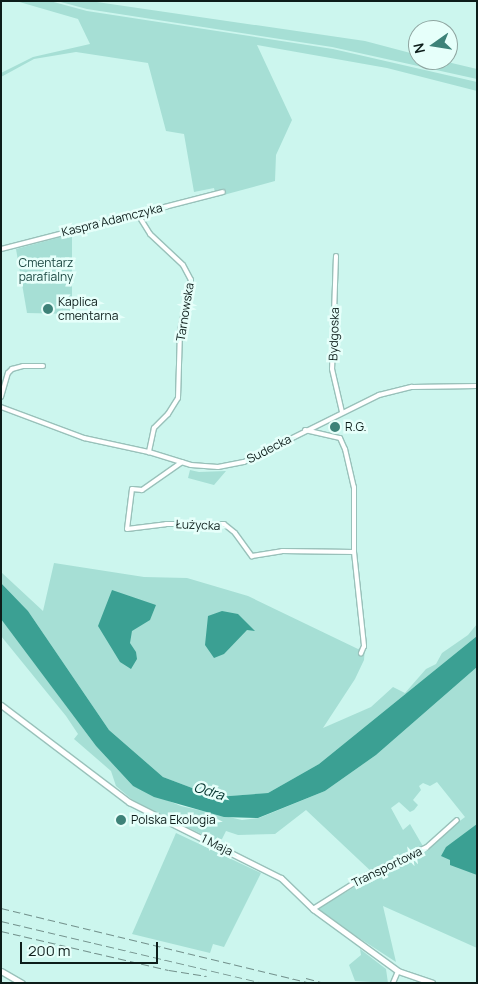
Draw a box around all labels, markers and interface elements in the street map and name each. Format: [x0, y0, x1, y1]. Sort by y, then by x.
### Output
north arrow [408, 20, 458, 70]
text: N [408, 41, 429, 55]
street label: Kaspra Adamczyka [60, 200, 164, 240]
park label: Cmentarz parafialny [19, 256, 73, 284]
street label: Tarnowska [173, 282, 197, 342]
place label: Kaplica cmentarna [58, 295, 118, 323]
marker: Kaplica cmentarna [42, 303, 54, 315]
street label: Bydgoska [326, 307, 342, 361]
place label: R.G. [345, 420, 367, 434]
marker: R.G. [329, 421, 341, 433]
street label: Sudecka [244, 432, 294, 466]
street label: Łużycka [175, 517, 221, 533]
water label: Odra [192, 778, 226, 804]
place label: Polska Ekologia [131, 813, 216, 827]
marker: Polska Ekologia [115, 814, 127, 826]
street label: 1 Maja [199, 831, 235, 859]
street label: Transportowa [350, 844, 424, 890]
scale bar [22, 932, 160, 964]
text: 200 m [28, 940, 71, 961]

